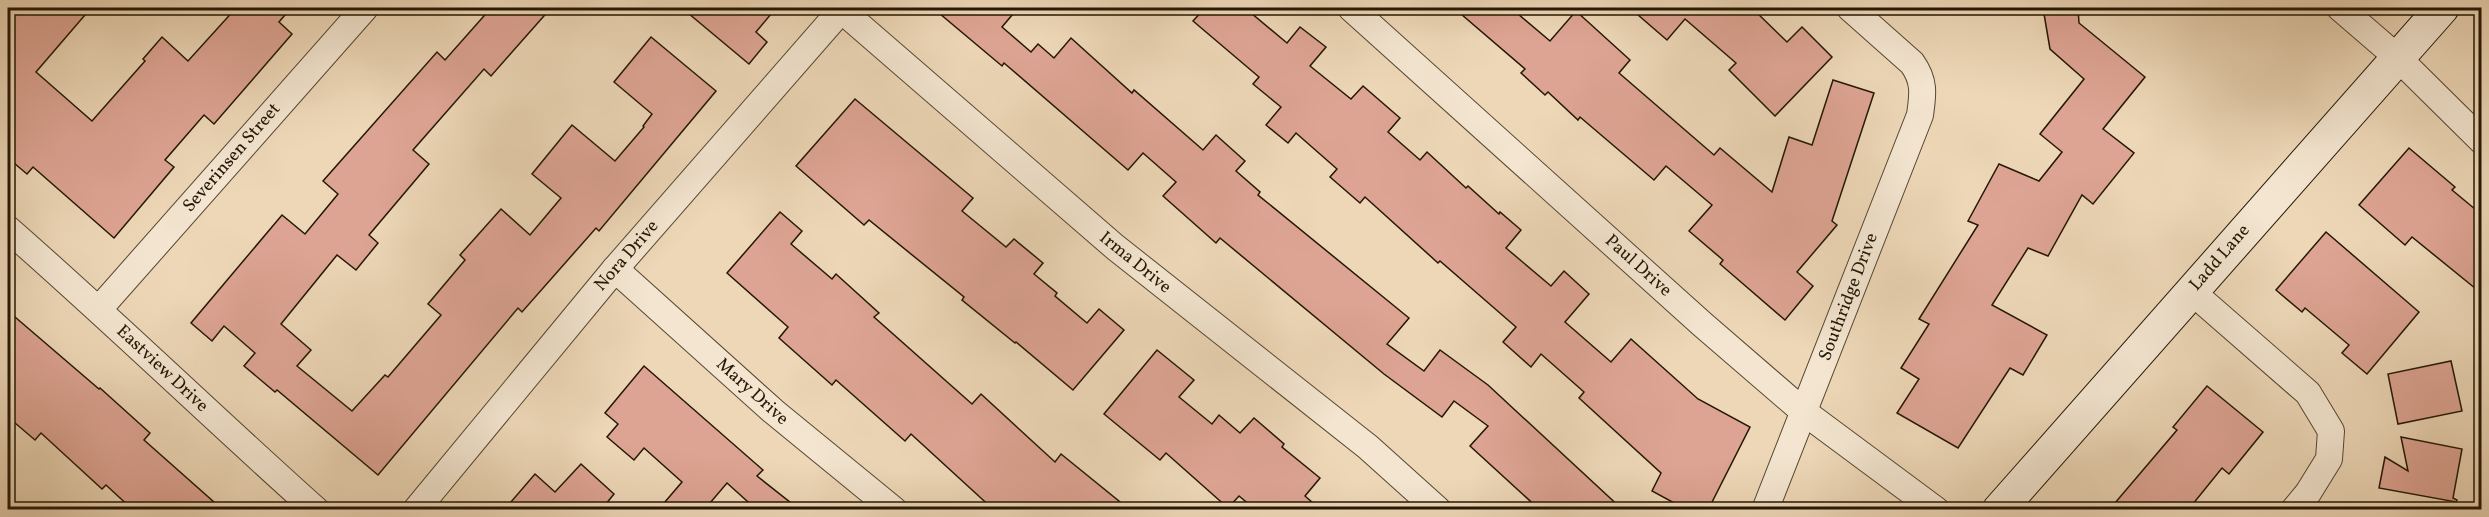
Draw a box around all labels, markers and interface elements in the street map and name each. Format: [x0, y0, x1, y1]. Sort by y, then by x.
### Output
street label: Severinsen Street [177, 98, 287, 218]
street label: Nora Drive [589, 215, 665, 297]
street label: Ladd Lane [2184, 219, 2256, 297]
street label: Irma Drive [1094, 226, 1176, 300]
street label: Paul Drive [1599, 229, 1677, 303]
street label: Southridge Drive [1813, 229, 1885, 365]
street label: Eastview Drive [110, 320, 214, 418]
street label: Mary Drive [710, 353, 794, 431]

